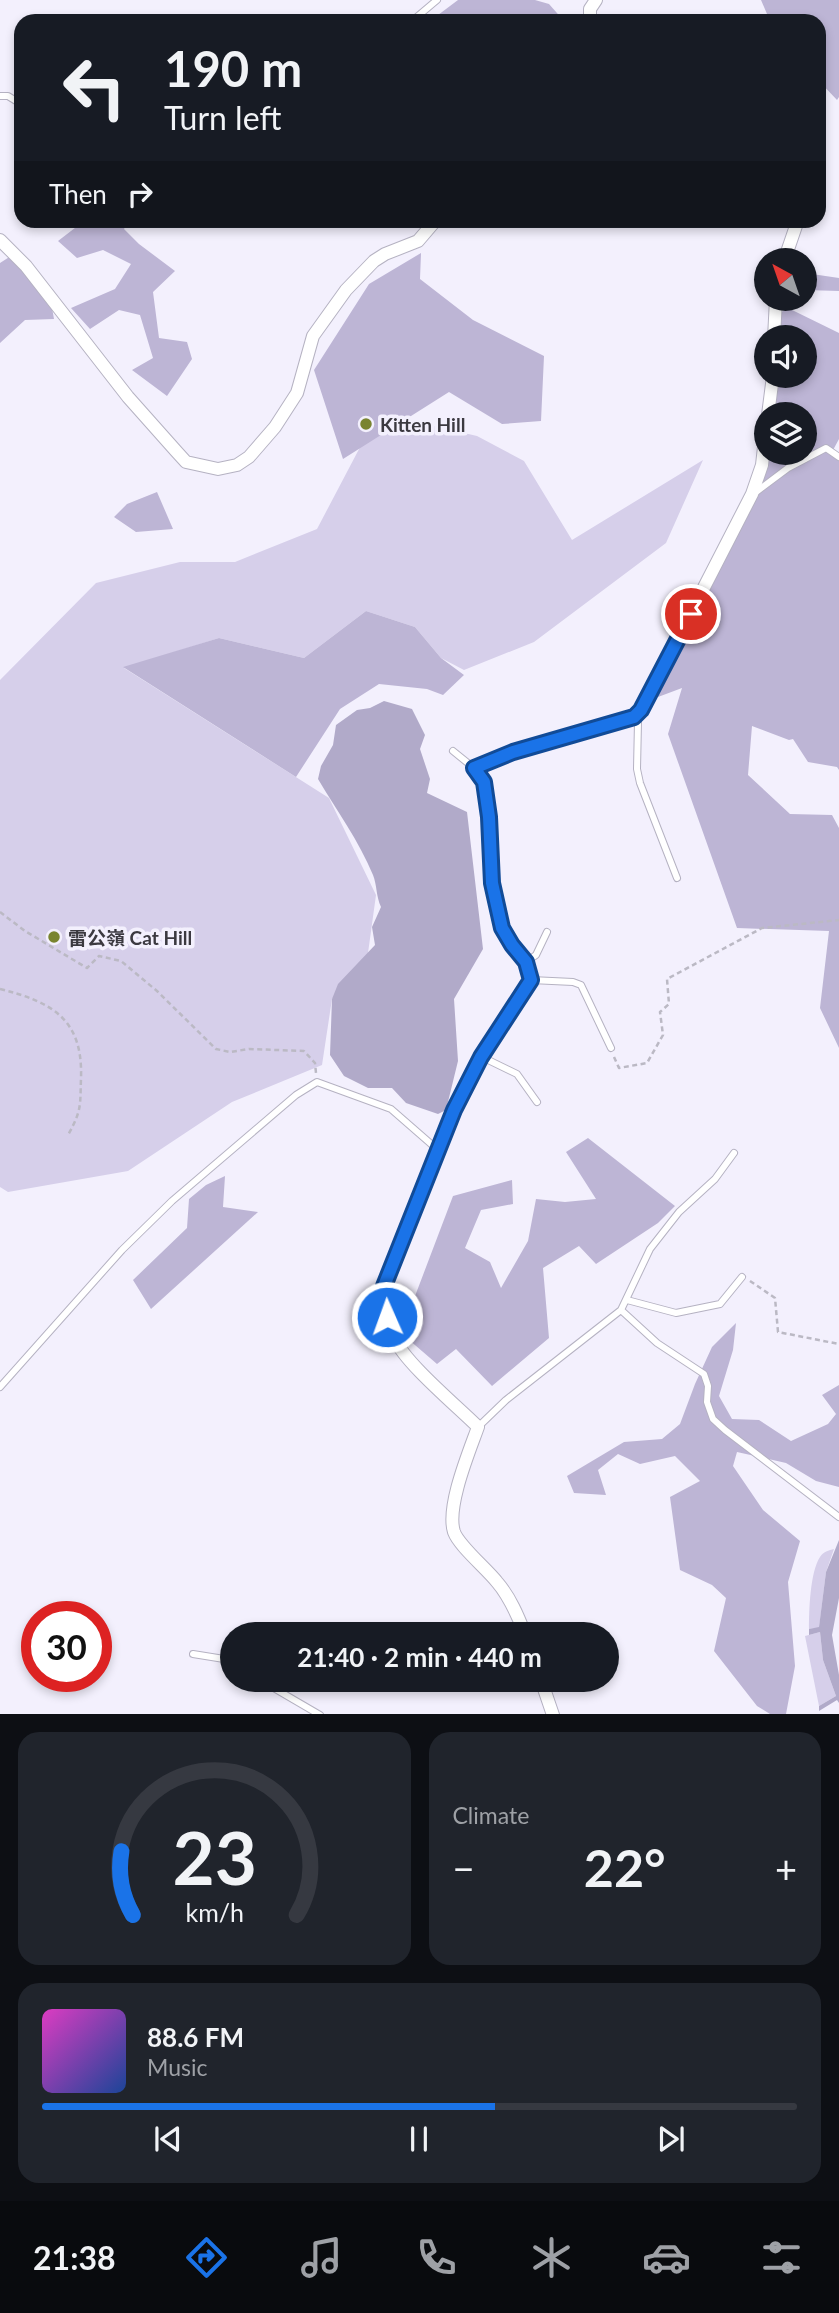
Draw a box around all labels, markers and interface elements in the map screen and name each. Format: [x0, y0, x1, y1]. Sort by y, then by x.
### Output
text: 190 m [164, 39, 302, 97]
icon: left [49, 42, 140, 133]
text: Turn left [164, 98, 281, 137]
icon: right [121, 175, 159, 213]
text: Then [49, 178, 107, 210]
north arrow [754, 248, 817, 312]
map controls [754, 248, 817, 465]
button: sound [754, 325, 817, 388]
button: layers [754, 402, 817, 465]
place label: Kitten Hill [380, 413, 465, 436]
marker: Kitten Hill [358, 416, 374, 432]
pin [661, 584, 721, 644]
icon: arrive [672, 595, 710, 633]
place label: 雷公嶺 Cat Hill [68, 926, 192, 949]
marker: 雷公嶺 Cat Hill [46, 929, 62, 945]
position arrow [350, 1280, 424, 1354]
speed limit sign: 30 [21, 1601, 112, 1692]
text: 21:40 · 2 min · 440 m [297, 1641, 542, 1673]
text: Climate [453, 1801, 529, 1829]
text: 23 [172, 1813, 256, 1901]
text: 22° [584, 1836, 666, 1898]
text: − [453, 1845, 475, 1891]
text: + [775, 1845, 797, 1891]
text: km/h [185, 1896, 244, 1926]
text: 88.6 FM [147, 2021, 244, 2053]
text: Music [147, 2053, 207, 2081]
icon: previous [149, 2120, 187, 2158]
icon: pause [400, 2120, 438, 2158]
icon: next [652, 2120, 690, 2158]
icon: directions [182, 2233, 231, 2282]
icon: music [297, 2233, 346, 2282]
icon: phone [412, 2233, 461, 2282]
icon: climate [527, 2233, 576, 2282]
icon: car [642, 2233, 691, 2282]
icon: filters [757, 2233, 806, 2282]
text: 21:38 [33, 2238, 116, 2277]

